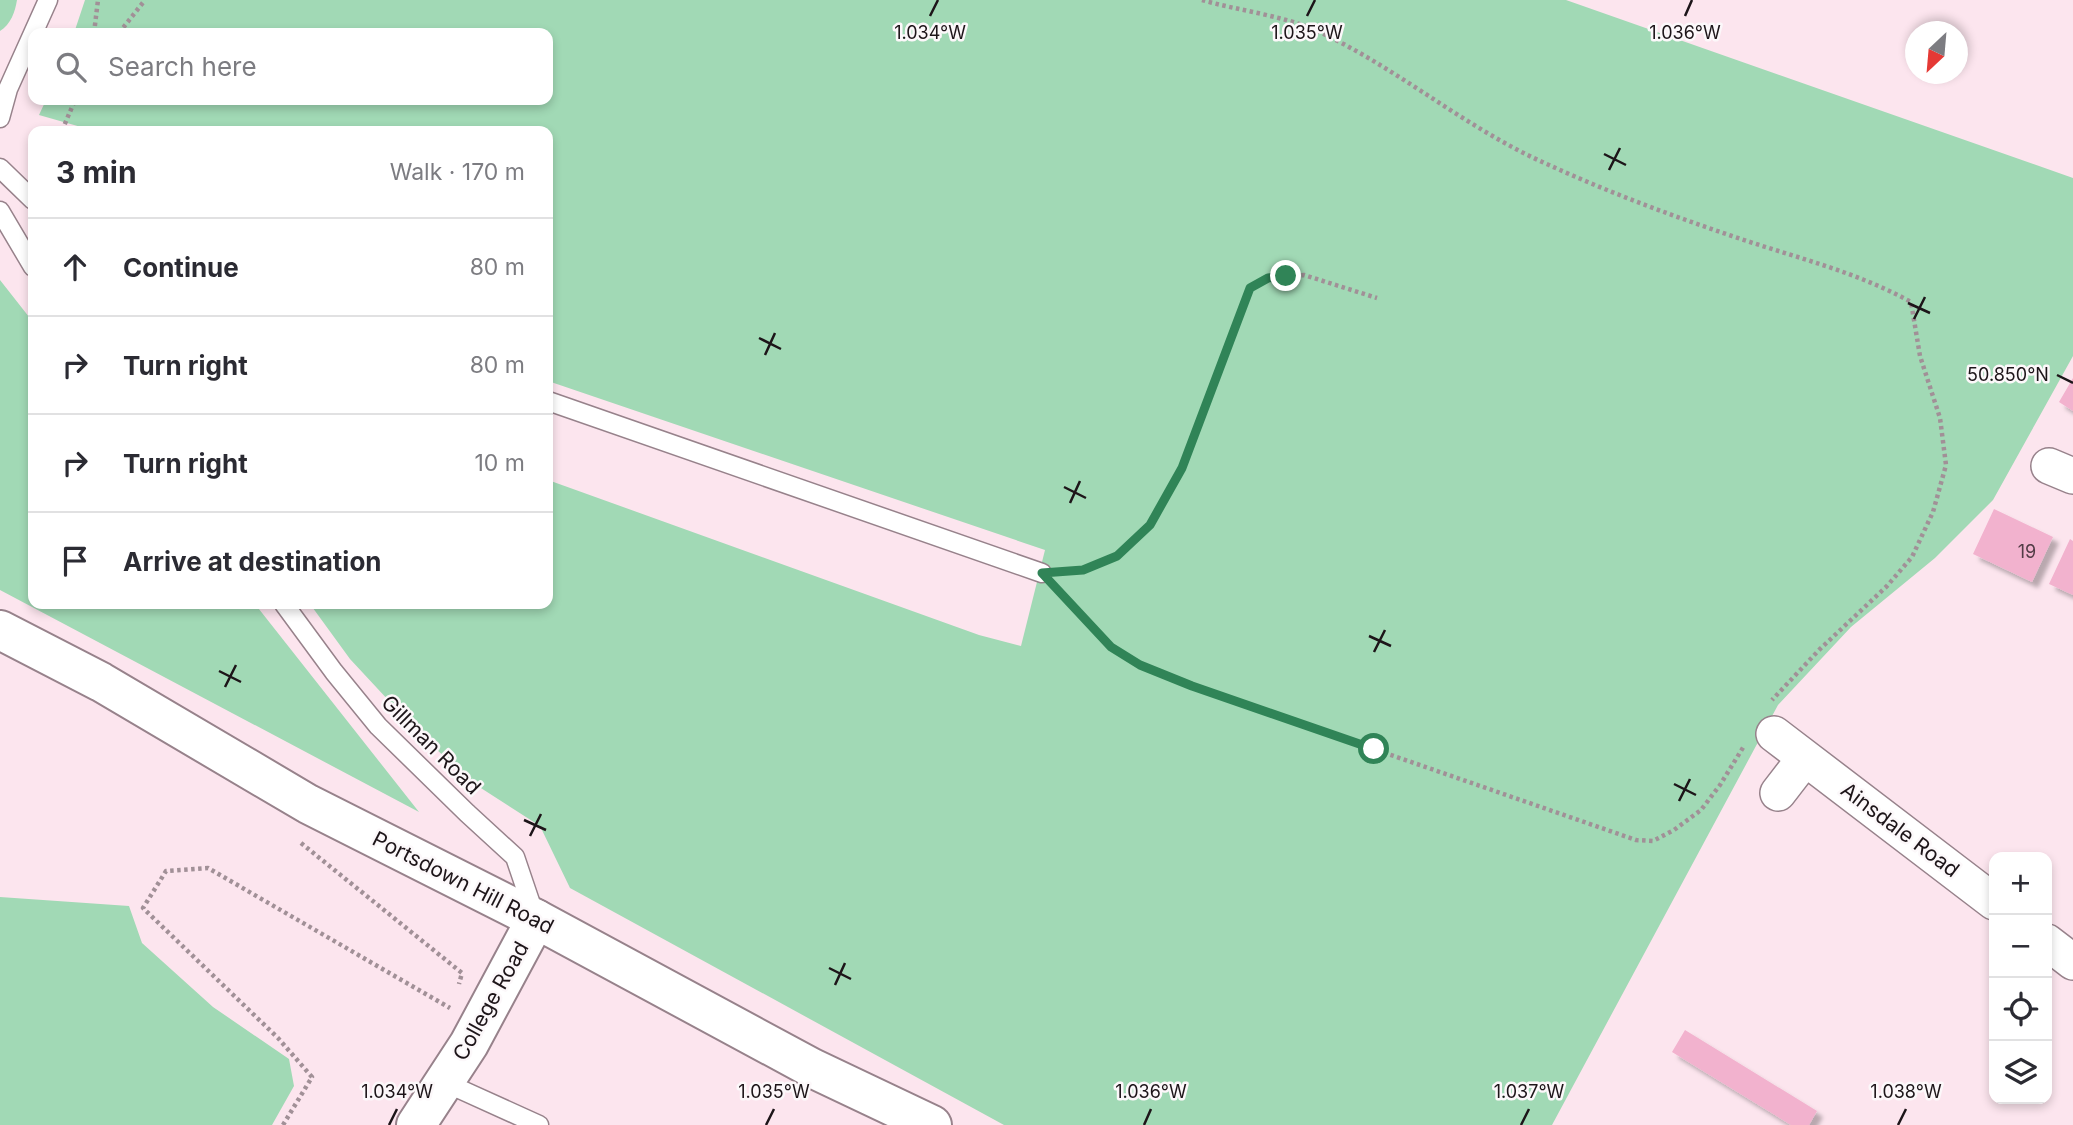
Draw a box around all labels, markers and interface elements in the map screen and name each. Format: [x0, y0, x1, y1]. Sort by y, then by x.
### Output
north arrow [1905, 21, 1968, 84]
text: 1.034°W [894, 22, 966, 43]
text: 1.035°W [1271, 22, 1343, 43]
text: 1.036°W [1649, 22, 1721, 43]
search box [28, 28, 553, 105]
icon: search [52, 48, 90, 86]
text: Search here [108, 51, 257, 82]
text: 3 min [56, 154, 137, 190]
text: Walk · 170 m [390, 158, 525, 186]
icon: ahead [56, 248, 94, 286]
text: Continue [123, 252, 239, 283]
text: 80 m [470, 253, 525, 281]
route end [1270, 260, 1301, 291]
icon: right [56, 346, 94, 384]
text: Turn right [123, 350, 248, 381]
text: 80 m [470, 351, 525, 379]
text: 50.850°N [1967, 364, 2049, 385]
icon: right [56, 444, 94, 482]
text: Turn right [123, 448, 248, 479]
text: 10 m [475, 449, 525, 477]
house number: 19 [2018, 541, 2036, 562]
icon: arrive [56, 542, 94, 580]
text: Arrive at destination [123, 546, 382, 577]
street label: Gillman Road [377, 690, 486, 799]
route start [1358, 733, 1389, 764]
street label: Ainsdale Road [1836, 777, 1964, 882]
street label: Portsdown Hill Road [369, 826, 558, 939]
map controls [1989, 852, 2052, 1104]
button: + [1989, 852, 2052, 915]
button: − [1989, 915, 2052, 978]
street label: College Road [448, 937, 534, 1065]
button: locate [1989, 978, 2052, 1041]
button: layers [1989, 1041, 2052, 1104]
text: 1.034°W [361, 1081, 433, 1102]
text: 1.035°W [738, 1081, 810, 1102]
text: 1.036°W [1115, 1081, 1187, 1102]
text: 1.037°W [1494, 1081, 1565, 1102]
text: 1.038°W [1870, 1081, 1942, 1102]

